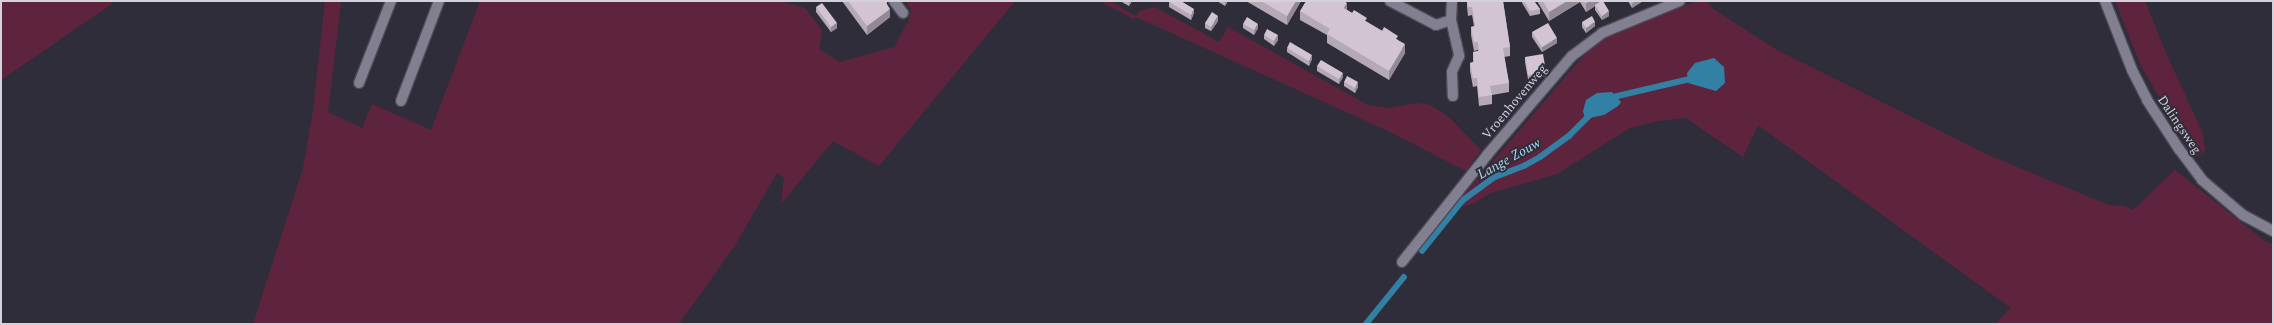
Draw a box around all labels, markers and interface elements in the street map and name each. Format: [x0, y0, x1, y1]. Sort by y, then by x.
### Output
street label: Vroenhovenweg [1479, 61, 1551, 143]
street label: Dalingsweg [2154, 93, 2204, 157]
water label: Lange Zouw [1474, 135, 1544, 183]

